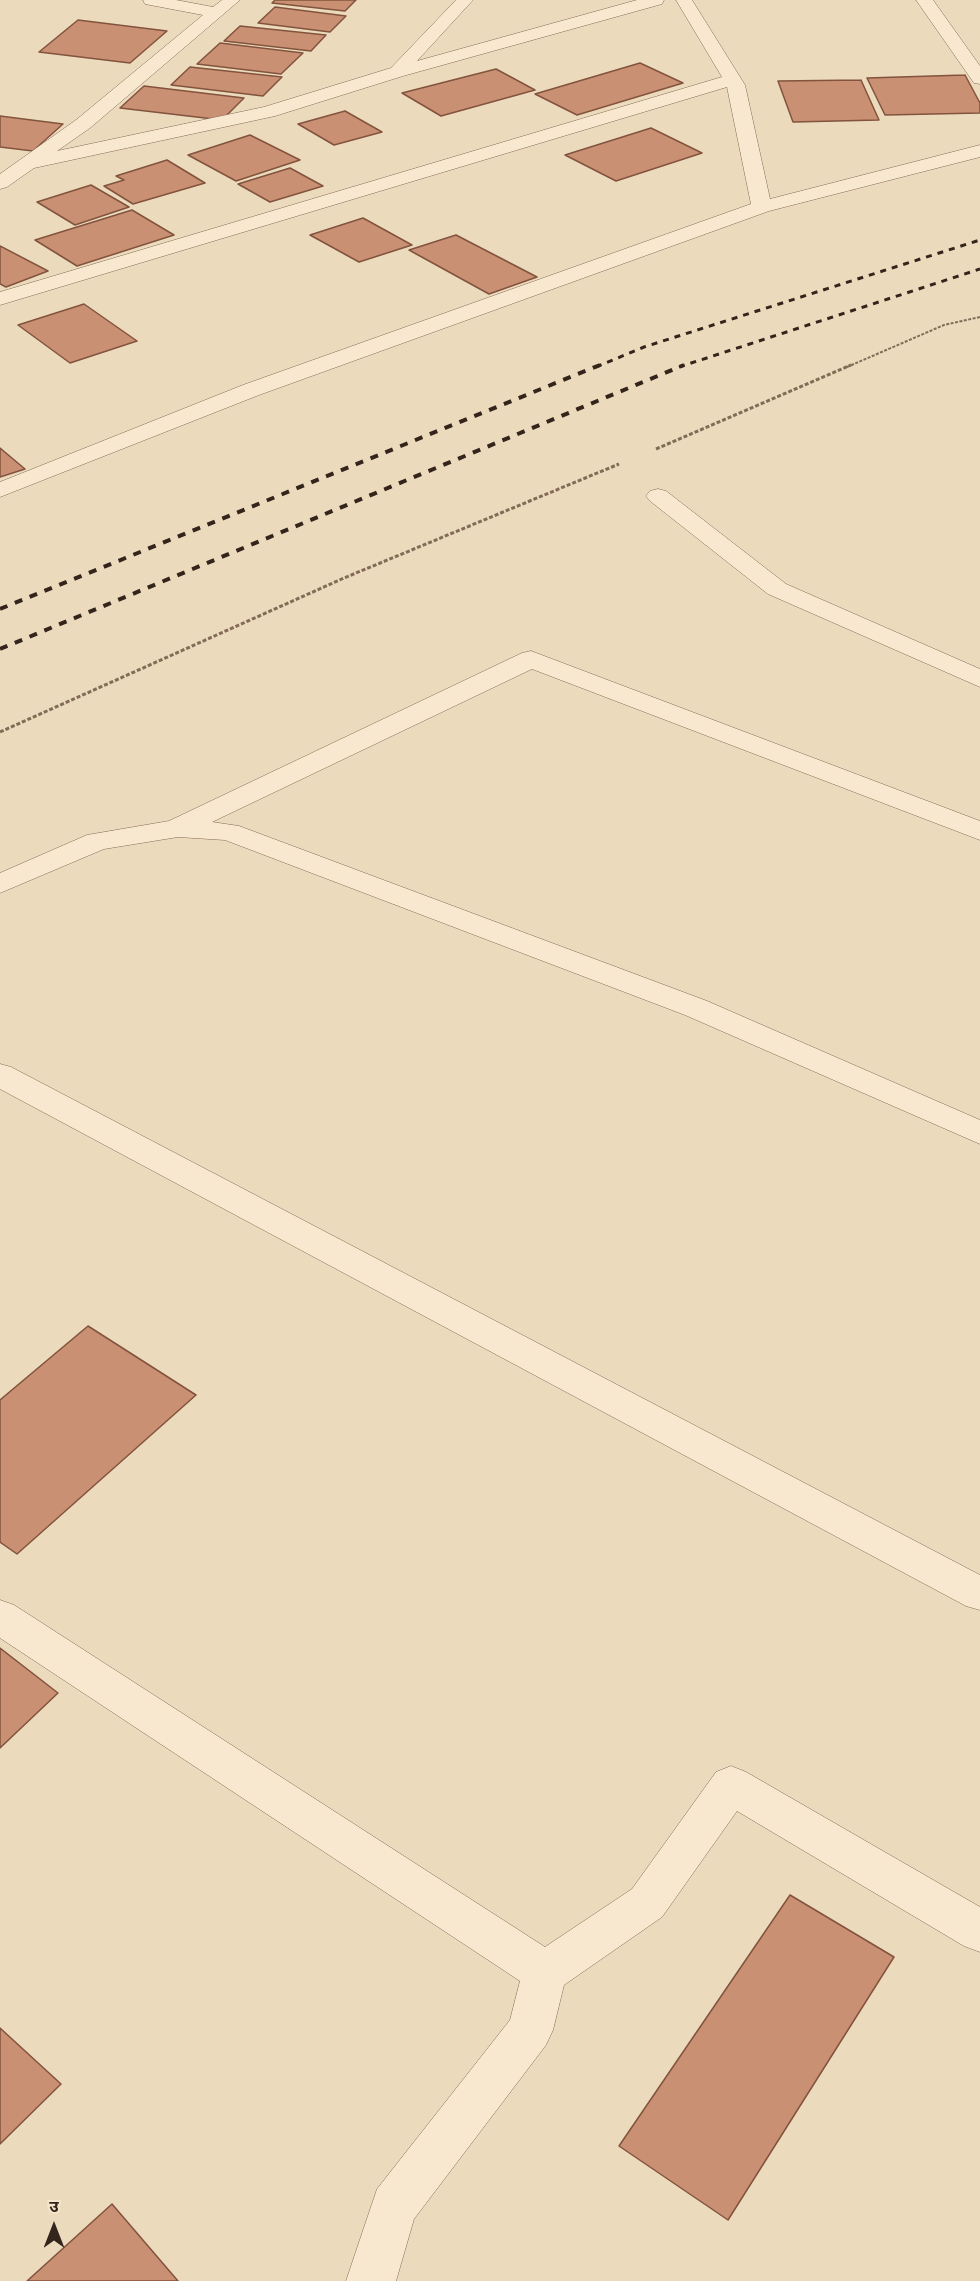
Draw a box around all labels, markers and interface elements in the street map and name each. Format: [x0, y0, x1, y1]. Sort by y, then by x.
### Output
north arrow [24, 2197, 84, 2257]
text: उ [49, 2198, 59, 2219]

